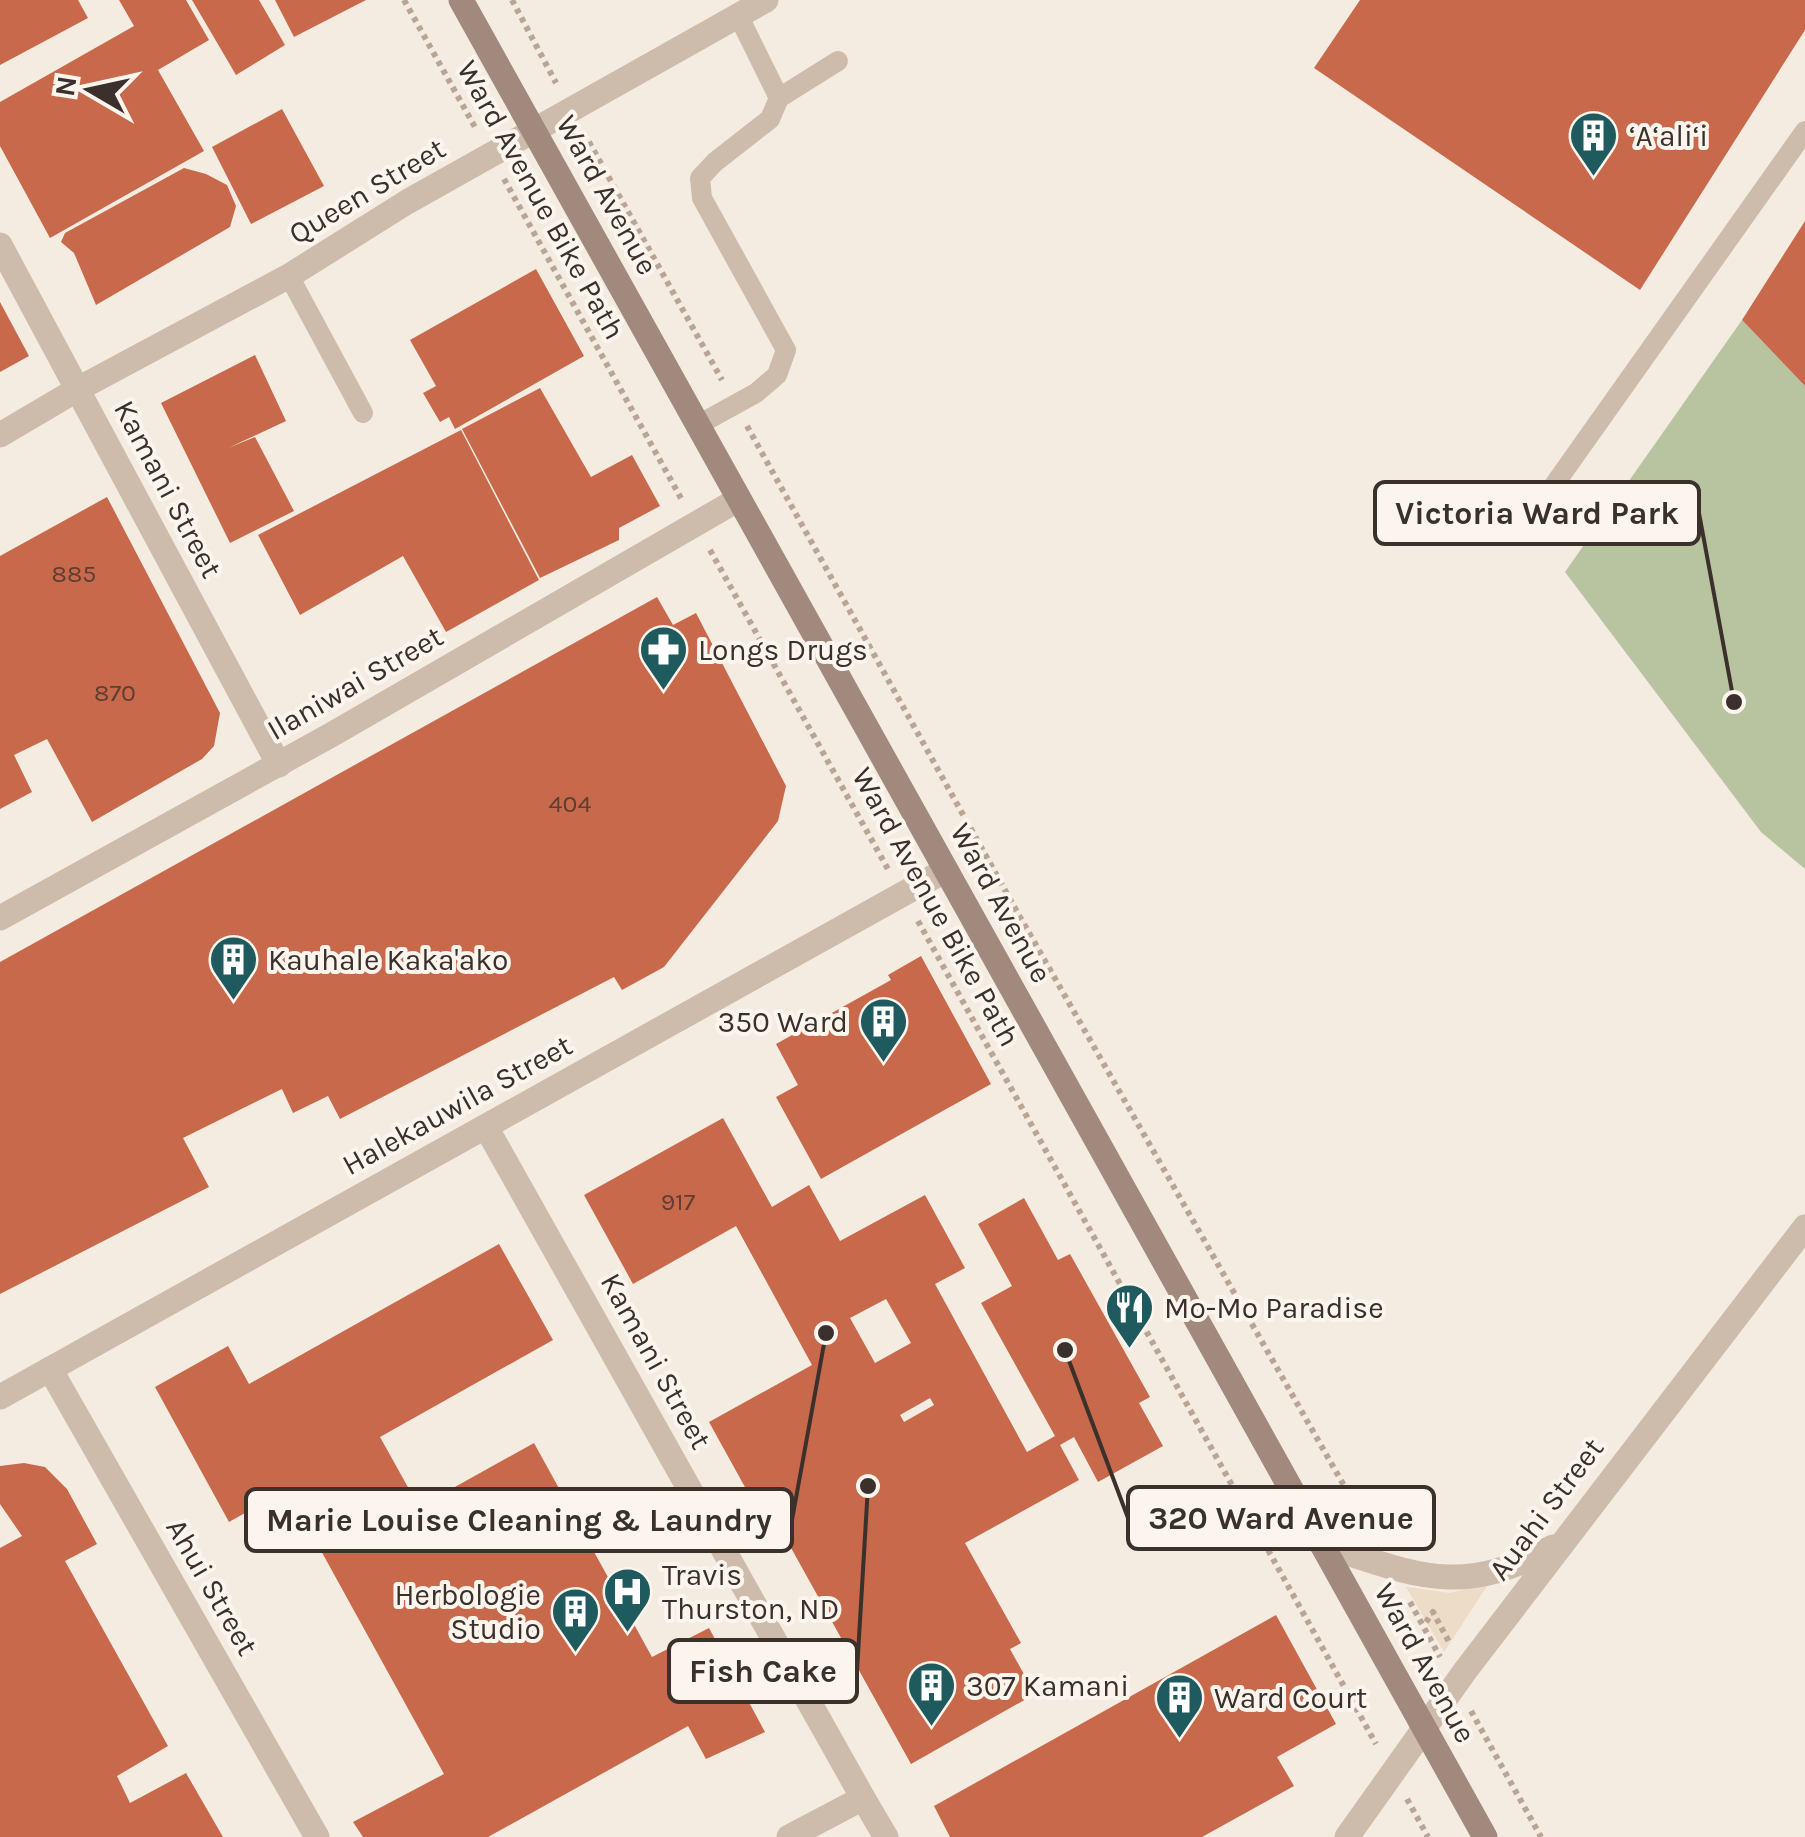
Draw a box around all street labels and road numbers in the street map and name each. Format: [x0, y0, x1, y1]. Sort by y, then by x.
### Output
street label: Ward Avenue Bike Path [449, 54, 633, 346]
street label: Ward Avenue [548, 109, 666, 281]
street label: Queen Street [282, 130, 452, 252]
street label: Kamani Street [106, 394, 230, 584]
street label: Ilaniwai Street [261, 618, 449, 748]
street label: Ward Avenue Bike Path [844, 761, 1028, 1053]
street label: Ward Avenue [942, 817, 1060, 989]
street label: Halekauwila Street [336, 1027, 578, 1183]
street label: Kamani Street [593, 1267, 719, 1455]
street label: Auahi Street [1481, 1431, 1611, 1587]
street label: Ahui Street [158, 1512, 266, 1662]
street label: Ward Avenue [1366, 1577, 1484, 1749]

